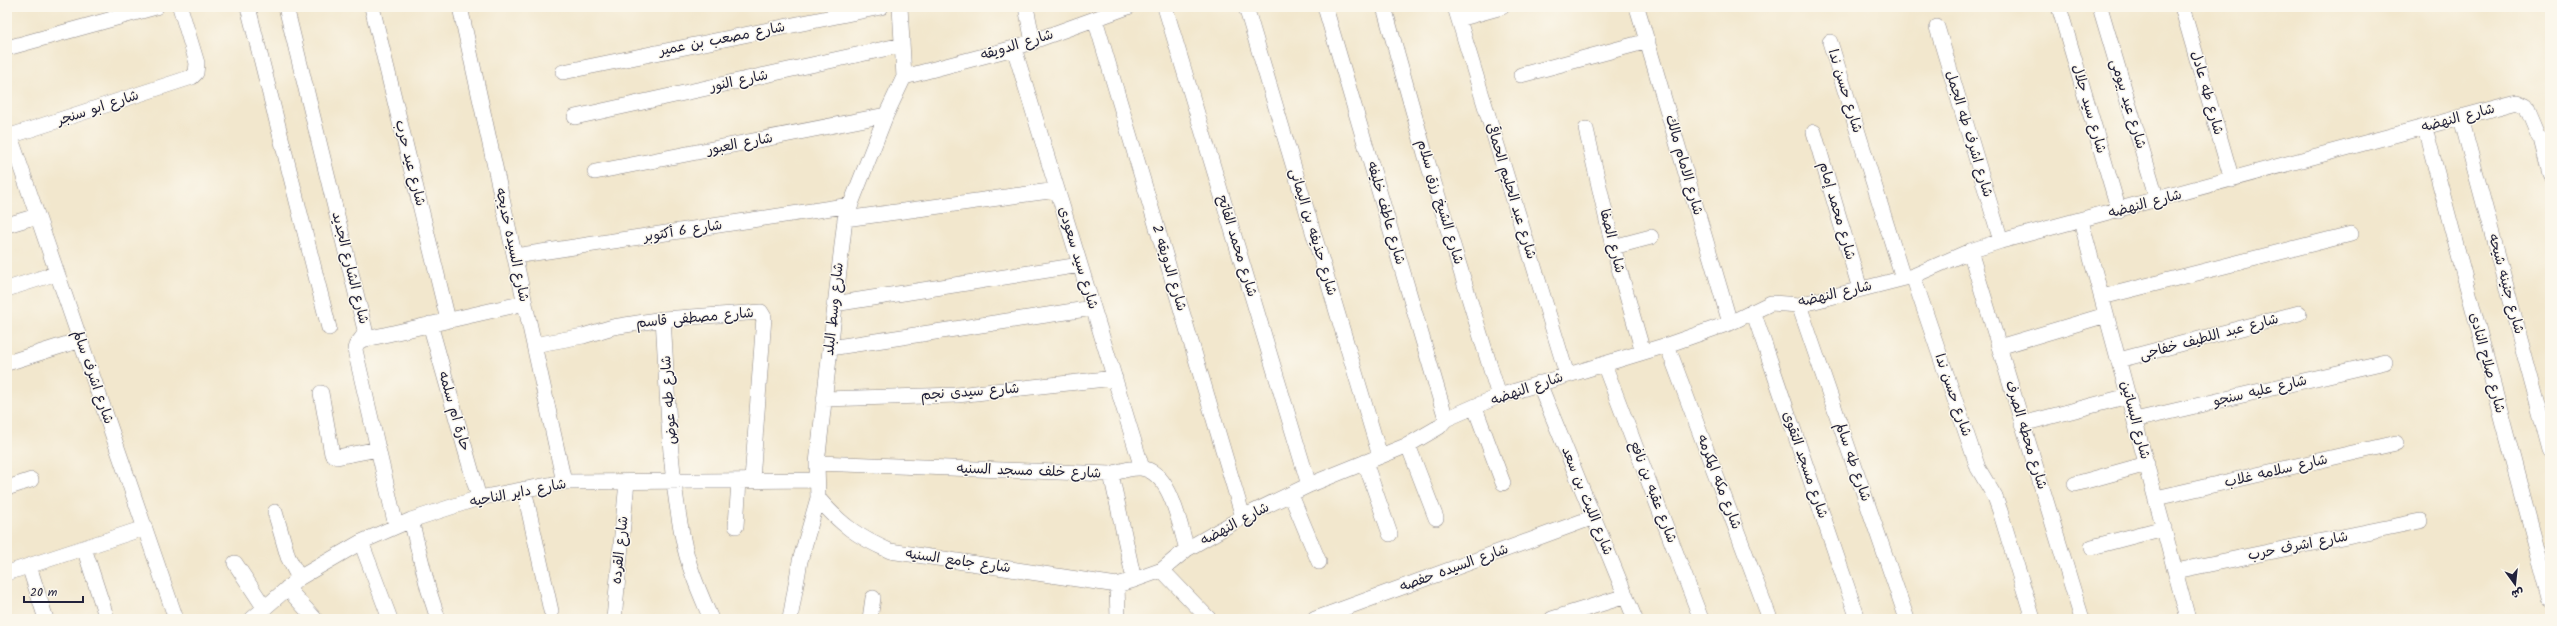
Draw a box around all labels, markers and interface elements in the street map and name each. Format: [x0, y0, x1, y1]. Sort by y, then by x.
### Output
street label: شارع مصعب بن عمير [656, 16, 787, 62]
street label: شارع الدويقه [978, 23, 1056, 67]
street label: شارع حسن ندا [1822, 46, 1868, 136]
street label: شارع طه عادل [2184, 48, 2230, 138]
street label: شارع عيد بيومى [2104, 56, 2152, 152]
street label: شارع سيد جلال [2066, 62, 2112, 156]
street label: شارع النور [707, 64, 770, 98]
street label: شارع اشرف طه الجمل [1939, 68, 1999, 200]
street label: شارع ابو سنجر [53, 84, 142, 132]
street label: شارع النهضه [2419, 98, 2497, 138]
street label: شارع الامام مالك [1659, 112, 1709, 218]
street label: شارع عيد حرب [389, 118, 431, 208]
street label: شارع عبد الحليم الحماقى [1480, 120, 1542, 262]
street label: شارع العبور [704, 127, 775, 161]
street label: شارع الشيخ رزق سلام [1411, 137, 1469, 267]
street label: شارع عاطف خليفه [1361, 159, 1411, 267]
street label: شارع محمد إمام [1813, 159, 1861, 263]
street label: شارع حذيفه بن اليمانى [1283, 166, 1343, 298]
street label: شارع النهضه [2106, 184, 2184, 224]
street label: شارع السيده خديجه [489, 186, 535, 304]
street label: شارع محمد الفاتح [1211, 192, 1263, 300]
street label: شارع سيد سعودى [1052, 204, 1104, 312]
street label: شارع الصفا [1593, 207, 1631, 275]
street label: شارع الشارع الجديد [325, 209, 375, 327]
street label: شارع 6 أكتوبر [641, 214, 724, 248]
street label: شارع الدويقه 2 [1145, 222, 1193, 314]
street label: شارع جنينه شيحه [2482, 231, 2530, 337]
street label: شارع وسط البلد [818, 261, 850, 357]
street label: شارع النهضه [1796, 275, 1874, 313]
street label: شارع مصطفى قاسم [635, 302, 755, 334]
street label: شارع عبد اللطيف خفاجى [2137, 308, 2281, 366]
street label: شارع صلاح النادى [2463, 310, 2511, 416]
street label: شارع اشرف سالم [67, 327, 119, 427]
street label: شارع حسن ندا [1929, 351, 1977, 439]
street label: شارع طه عوض [655, 355, 683, 445]
street label: شارع النهضه [1488, 366, 1566, 412]
street label: حارة ام سلمه [432, 368, 476, 454]
street label: شارع عليه سنجو [2210, 369, 2309, 413]
street label: شارع سيدى نجم [920, 378, 1020, 406]
street label: شارع محطه الصرف [1999, 378, 2053, 492]
street label: شارع البساتين [2114, 378, 2156, 462]
street label: شارع مسجد التقوى [1776, 408, 1834, 522]
street label: شارع طه سالم [1829, 419, 1877, 505]
street label: شارع مكه المكرمه [1691, 431, 1747, 533]
street label: شارع عقبه بن نافع [1623, 438, 1683, 546]
street label: شارع الليث بن سعد [1555, 443, 1619, 559]
street label: شارع سلامه غلاب [2222, 448, 2330, 494]
street label: شارع خلف مسجد السنيه [956, 457, 1102, 485]
street label: شارع داير الناحيه [468, 473, 568, 513]
street label: شارع النهضه [1197, 497, 1273, 551]
street label: شارع القرده [605, 515, 635, 585]
street label: شارع اشرف حرب [2246, 525, 2350, 567]
street label: شارع السيده حفصه [1397, 538, 1511, 598]
street label: شارع جامع السنيه [904, 543, 1012, 579]
north arrow [2495, 564, 2535, 604]
scale bar [24, 578, 83, 604]
text: ش [2509, 582, 2526, 603]
text: 20 m [30, 583, 58, 602]

